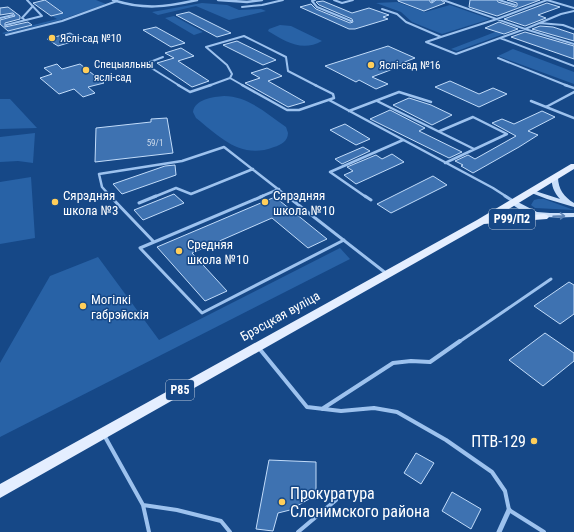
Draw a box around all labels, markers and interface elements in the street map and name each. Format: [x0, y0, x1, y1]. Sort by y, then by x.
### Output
place label: Яслі-сад №10 [60, 32, 122, 45]
marker: Яслі-сад №10 [47, 33, 57, 43]
place label: Спецыяльны яслі-сад [94, 58, 154, 84]
place label: Яслі-сад №16 [379, 59, 441, 72]
marker: Яслі-сад №16 [366, 60, 376, 70]
marker: Спецыяльны яслі-сад [81, 65, 91, 75]
house number: 59/1 [147, 138, 163, 148]
place label: Сярэдняя школа №3 [63, 188, 118, 218]
place label: Сярэдняя школа №10 [273, 188, 335, 218]
marker: Сярэдняя школа №3 [50, 197, 60, 207]
marker: Сярэдняя школа №10 [260, 197, 270, 207]
road number: Р99/П2 [489, 209, 535, 229]
one-way arrow [552, 212, 565, 220]
place label: Средняя школа №10 [187, 237, 249, 267]
marker: Средняя школа №10 [174, 246, 184, 256]
street label: Брэсцкая вуліца [238, 288, 322, 344]
place label: Могілкі габрэйскія [91, 292, 149, 322]
marker: Могілкі габрэйскія [78, 301, 88, 311]
road number: Р85 [166, 380, 194, 400]
place label: ПТВ-129 [471, 432, 526, 451]
marker: ПТВ-129 [529, 436, 539, 446]
place label: Прокуратура Слонимского района [290, 484, 430, 521]
marker: Прокуратура Слонимского района [277, 497, 287, 507]

